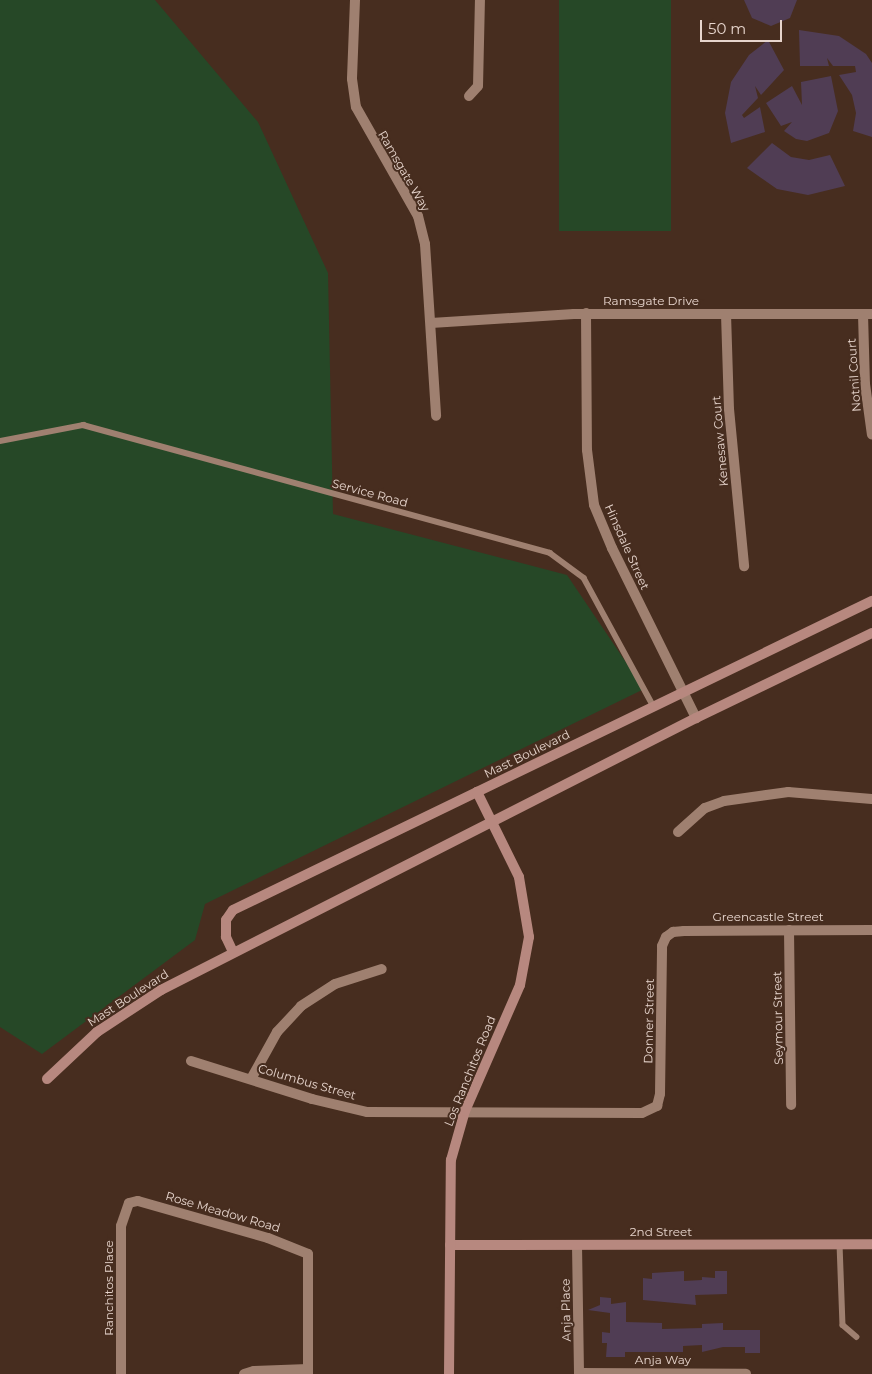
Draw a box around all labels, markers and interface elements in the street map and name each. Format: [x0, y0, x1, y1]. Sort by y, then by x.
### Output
scale bar [702, 10, 784, 42]
text: 50 m [708, 19, 746, 38]
street label: Ramsgate Way [375, 128, 433, 214]
street label: Ramsgate Drive [603, 294, 699, 308]
street label: Notnil Court [844, 338, 864, 412]
street label: Kenesaw Court [709, 395, 731, 487]
street label: Service Road [331, 476, 409, 510]
street label: Hinsdale Street [602, 502, 652, 592]
street label: Mast Boulevard [482, 727, 572, 781]
street label: Greencastle Street [712, 910, 824, 924]
street label: Mast Boulevard [85, 966, 171, 1030]
street label: Seymour Street [770, 971, 786, 1065]
street label: Donner Street [641, 978, 657, 1064]
street label: Los Ranchitos Road [441, 1014, 499, 1128]
street label: Columbus Street [256, 1061, 358, 1103]
street label: Rose Meadow Road [164, 1189, 282, 1235]
street label: 2nd Street [630, 1225, 692, 1239]
street label: Ranchitos Place [102, 1240, 116, 1336]
street label: Anja Place [558, 1278, 574, 1342]
street label: Anja Way [635, 1353, 691, 1367]

